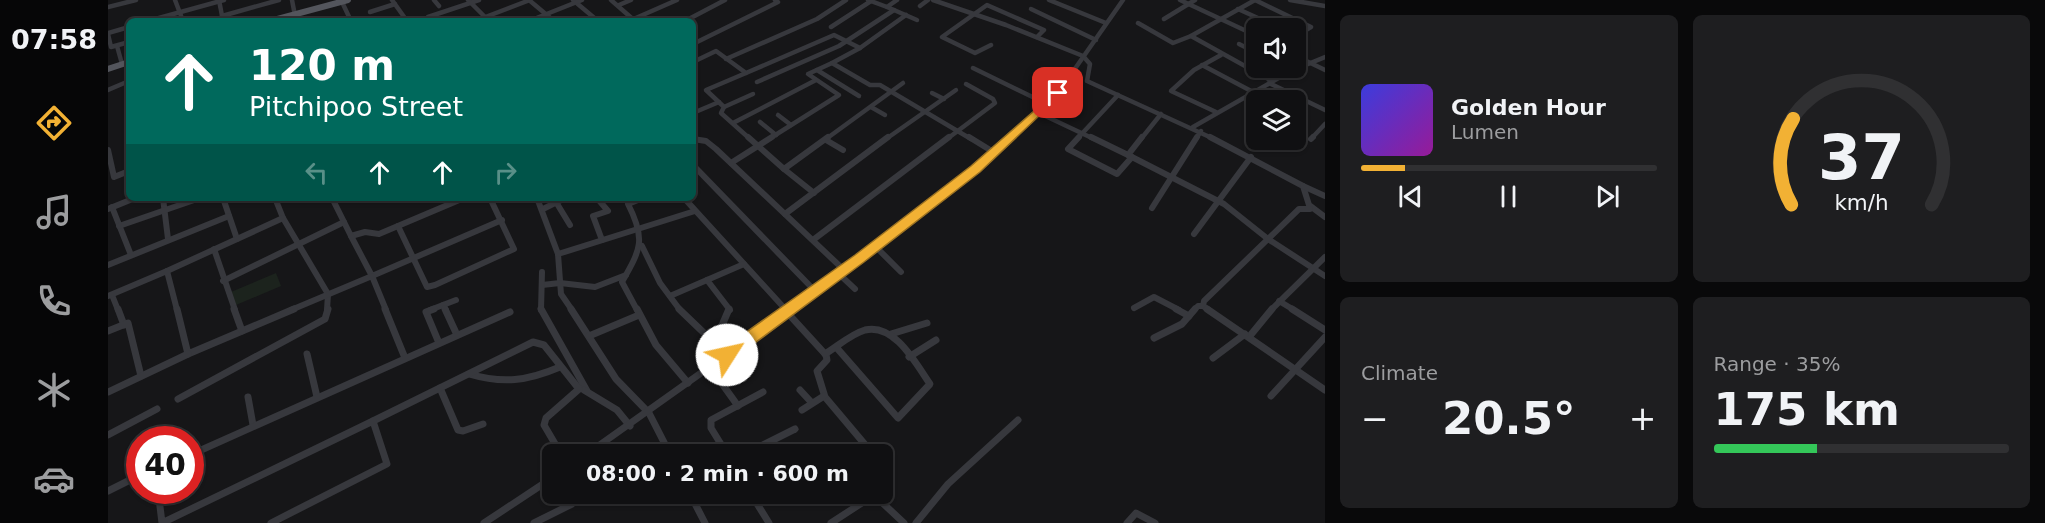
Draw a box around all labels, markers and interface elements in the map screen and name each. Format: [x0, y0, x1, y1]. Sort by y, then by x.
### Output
map controls [1246, 18, 1306, 150]
button: sound [1246, 18, 1306, 78]
text: 07:58 [11, 24, 97, 55]
text: 120 m [249, 41, 395, 90]
icon: ahead [150, 42, 228, 120]
pin [1032, 67, 1083, 118]
icon: arrive [1041, 76, 1074, 109]
button: layers [1246, 90, 1306, 150]
text: Pitchipoo Street [249, 91, 463, 122]
text: Golden Hour [1451, 95, 1606, 120]
icon: directions [33, 102, 75, 144]
text: Lumen [1451, 120, 1519, 144]
text: 37 [1818, 122, 1905, 195]
icon: left [300, 156, 333, 189]
icon: ahead [363, 156, 396, 189]
icon: ahead [426, 156, 459, 189]
icon: right [489, 156, 522, 189]
icon: previous [1394, 180, 1427, 213]
icon: pause [1492, 180, 1525, 213]
icon: next [1591, 180, 1624, 213]
icon: music [33, 191, 75, 233]
text: km/h [1834, 191, 1888, 216]
icon: phone [33, 280, 75, 322]
position arrow [695, 323, 759, 387]
text: Range · 35% [1714, 352, 1840, 376]
text: Climate [1361, 361, 1438, 385]
icon: climate [33, 369, 75, 411]
text: 175 km [1714, 383, 1900, 436]
text: 20.5° [1442, 392, 1576, 445]
text: − [1361, 399, 1389, 438]
text: + [1629, 399, 1657, 438]
speed limit sign: 40 [126, 426, 204, 504]
icon: car [33, 458, 75, 500]
text: 08:00 · 2 min · 600 m [586, 461, 849, 486]

